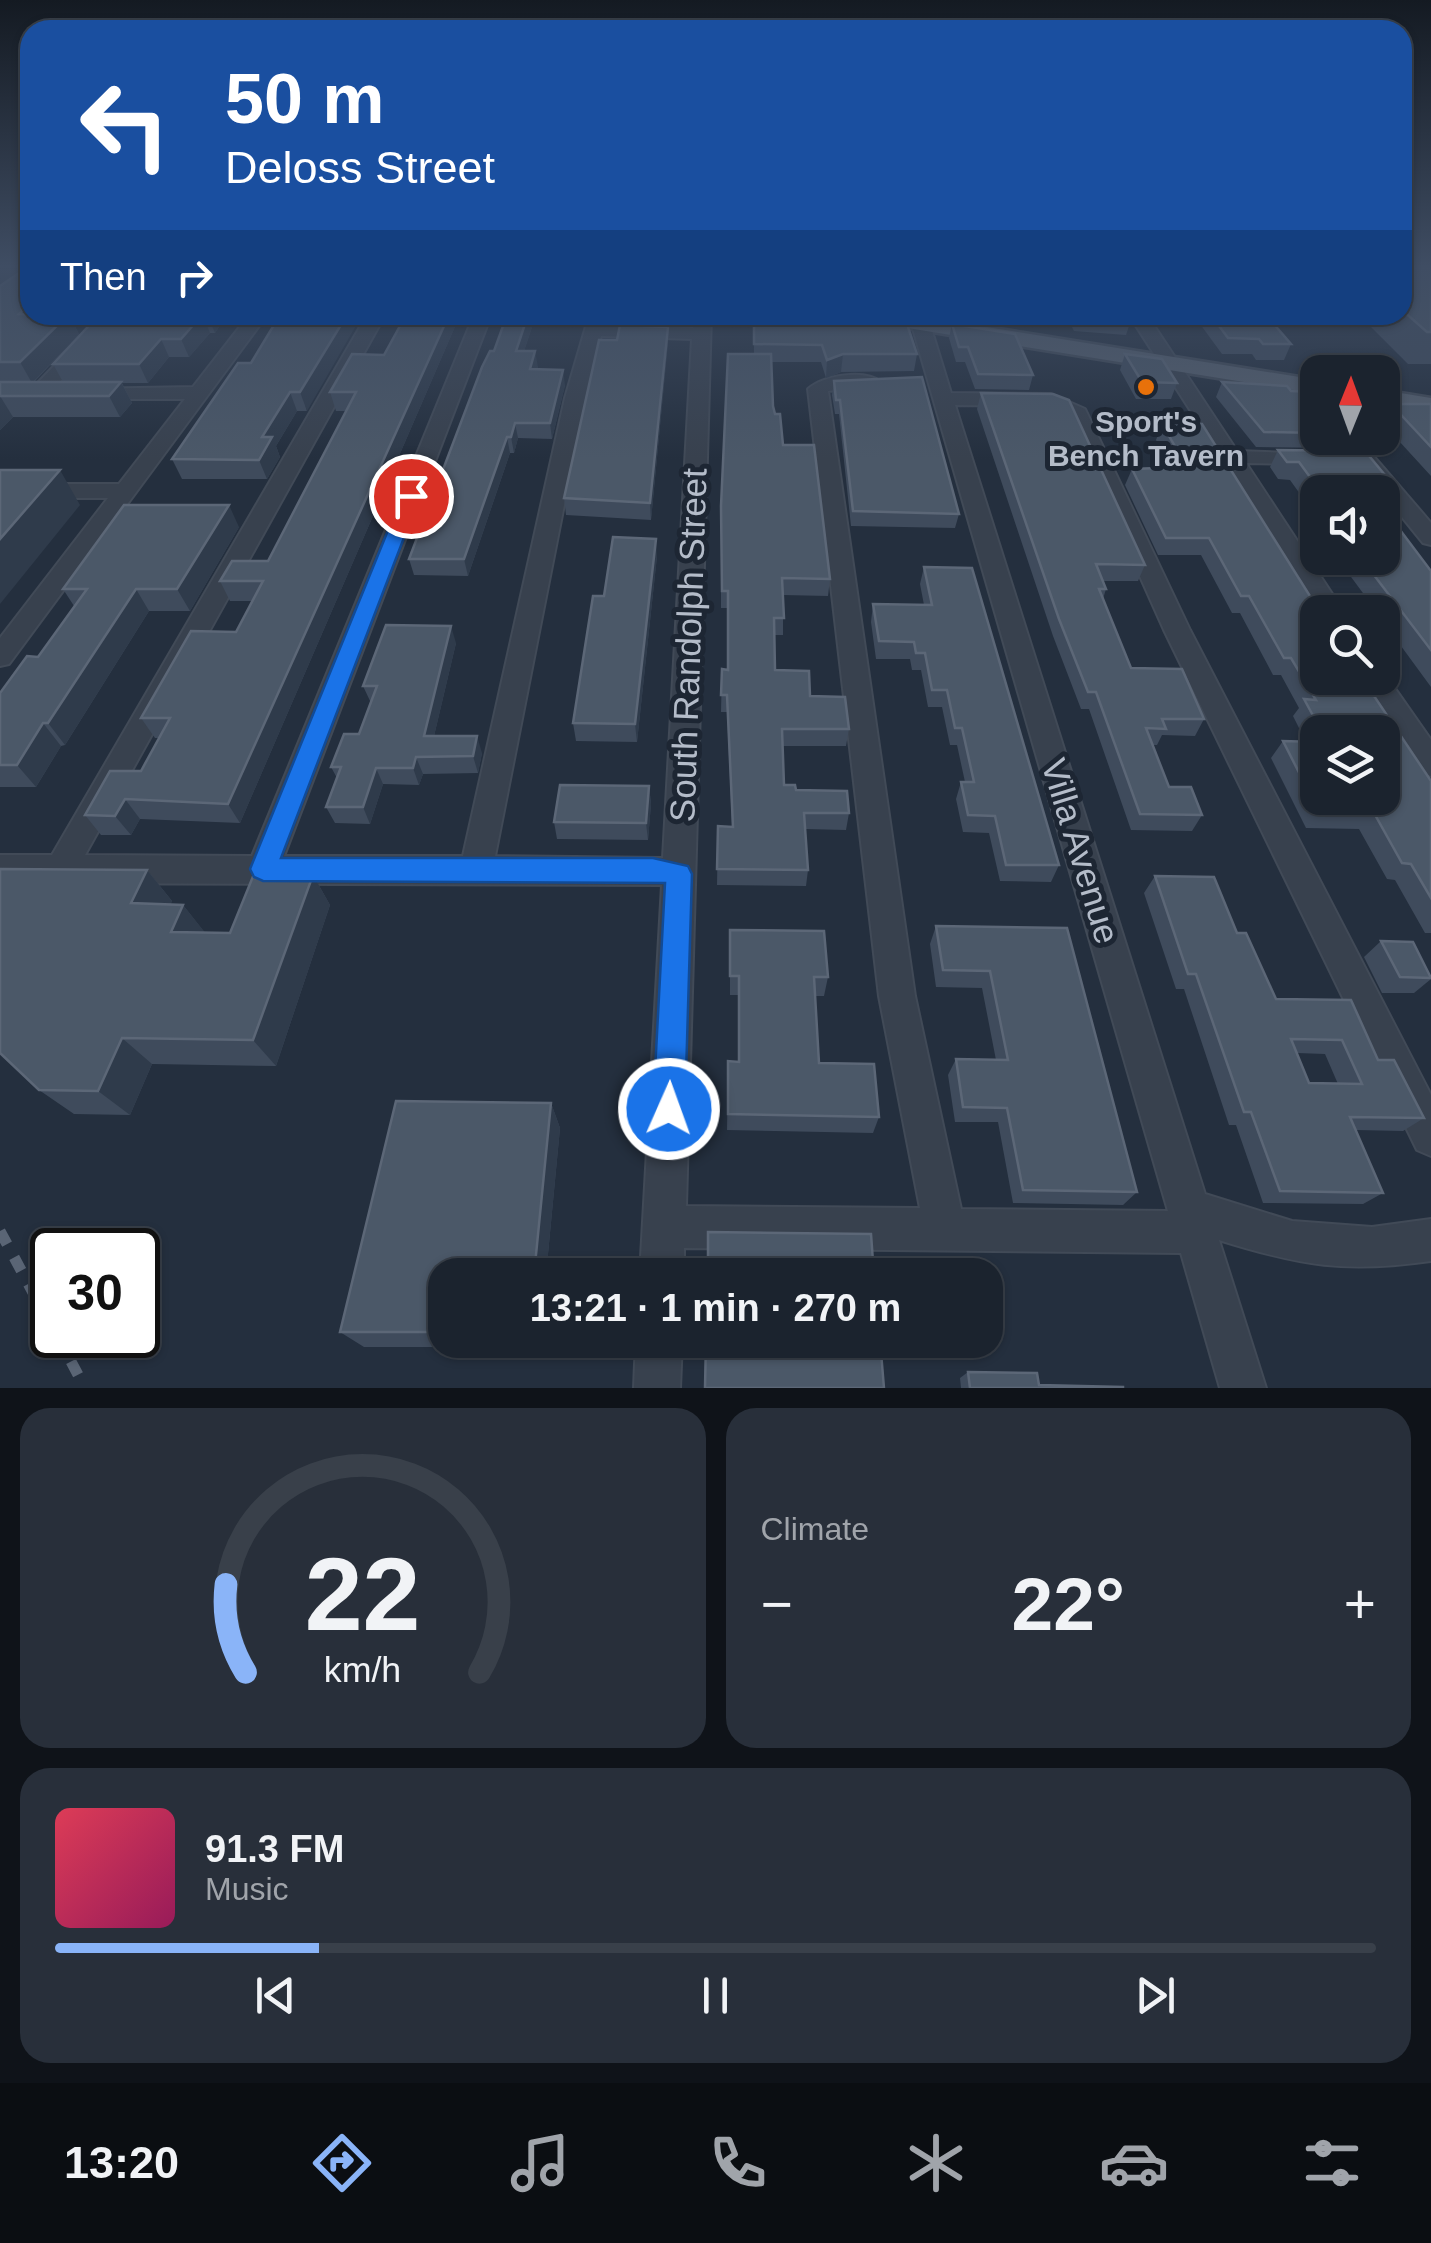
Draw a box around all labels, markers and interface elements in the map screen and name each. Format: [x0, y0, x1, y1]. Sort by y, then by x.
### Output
icon: left [60, 60, 190, 190]
text: 50 m [225, 60, 385, 138]
text: Deloss Street [225, 142, 495, 193]
icon: right [167, 250, 222, 305]
text: Then [60, 256, 147, 298]
north arrow [1300, 355, 1400, 455]
map controls [1300, 355, 1400, 815]
marker: Sport's Bench Tavern [1135, 376, 1157, 398]
place label: Sport's Bench Tavern [1048, 405, 1244, 472]
pin [369, 454, 454, 539]
street label: South Randolph Street [662, 467, 714, 823]
icon: arrive [384, 469, 439, 524]
button: sound [1300, 475, 1400, 575]
button: search [1300, 595, 1400, 695]
button: layers [1300, 715, 1400, 815]
street label: Villa Avenue [1034, 754, 1128, 948]
position arrow [617, 1057, 721, 1161]
speed limit sign: 30 [30, 1228, 160, 1358]
text: 13:21 · 1 min · 270 m [530, 1287, 901, 1329]
text: Climate [761, 1511, 869, 1547]
text: 22 [305, 1536, 421, 1652]
text: 22° [1012, 1562, 1125, 1646]
text: − [761, 1573, 793, 1635]
text: + [1344, 1573, 1376, 1635]
text: km/h [324, 1650, 401, 1690]
text: 91.3 FM [205, 1828, 344, 1870]
text: Music [205, 1871, 289, 1907]
icon: previous [248, 1968, 303, 2023]
icon: pause [688, 1968, 743, 2023]
icon: next [1128, 1968, 1183, 2023]
icon: directions [307, 2128, 377, 2198]
icon: music [505, 2128, 575, 2198]
icon: phone [703, 2128, 773, 2198]
icon: climate [901, 2128, 971, 2198]
icon: car [1099, 2128, 1169, 2198]
icon: filters [1297, 2128, 1367, 2198]
text: 13:20 [64, 2137, 179, 2188]

